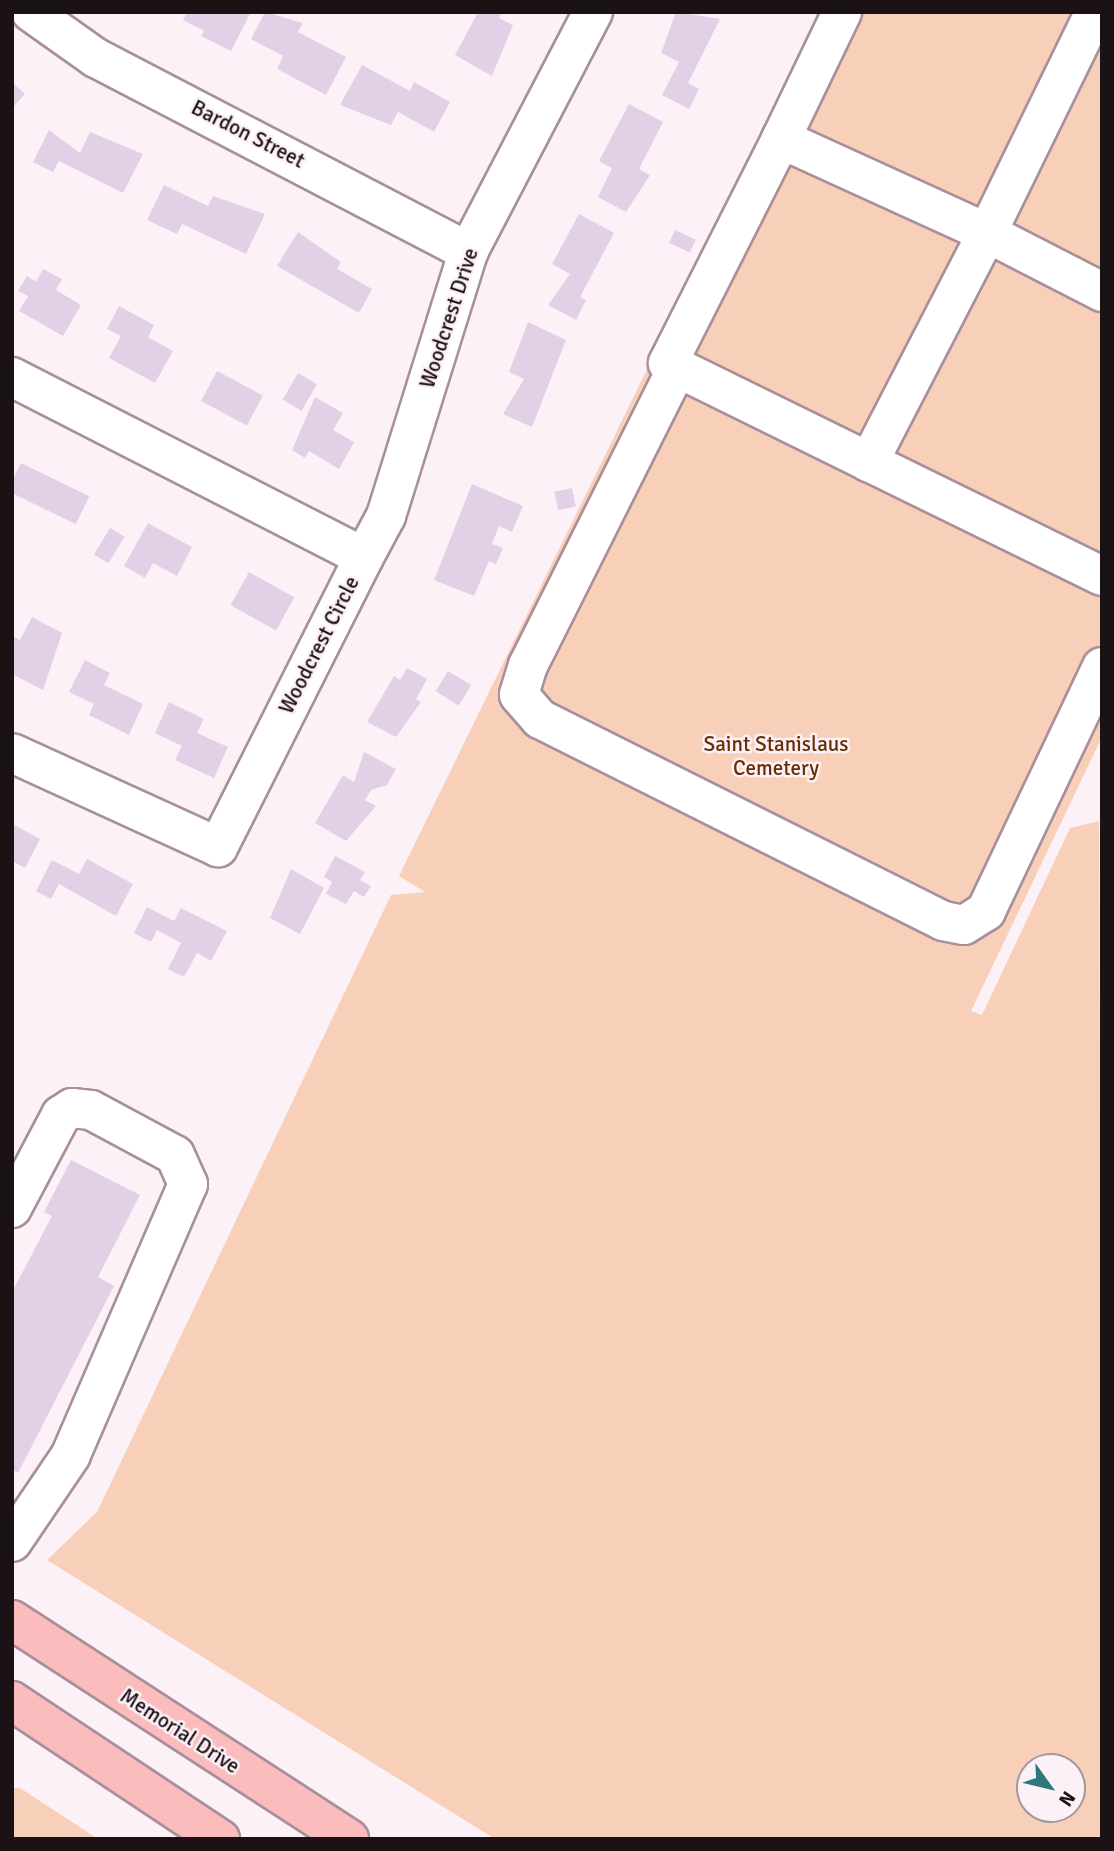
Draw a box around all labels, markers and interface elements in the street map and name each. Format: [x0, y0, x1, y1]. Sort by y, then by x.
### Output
street label: Bardon Street [187, 95, 309, 173]
street label: Woodcrest Drive [414, 245, 484, 391]
street label: Woodcrest Circle [274, 572, 364, 718]
park label: Saint Stanislaus Cemetery [704, 731, 848, 781]
street label: Memorial Drive [116, 1683, 244, 1779]
north arrow [1016, 1753, 1086, 1823]
text: N [1053, 1786, 1080, 1811]

